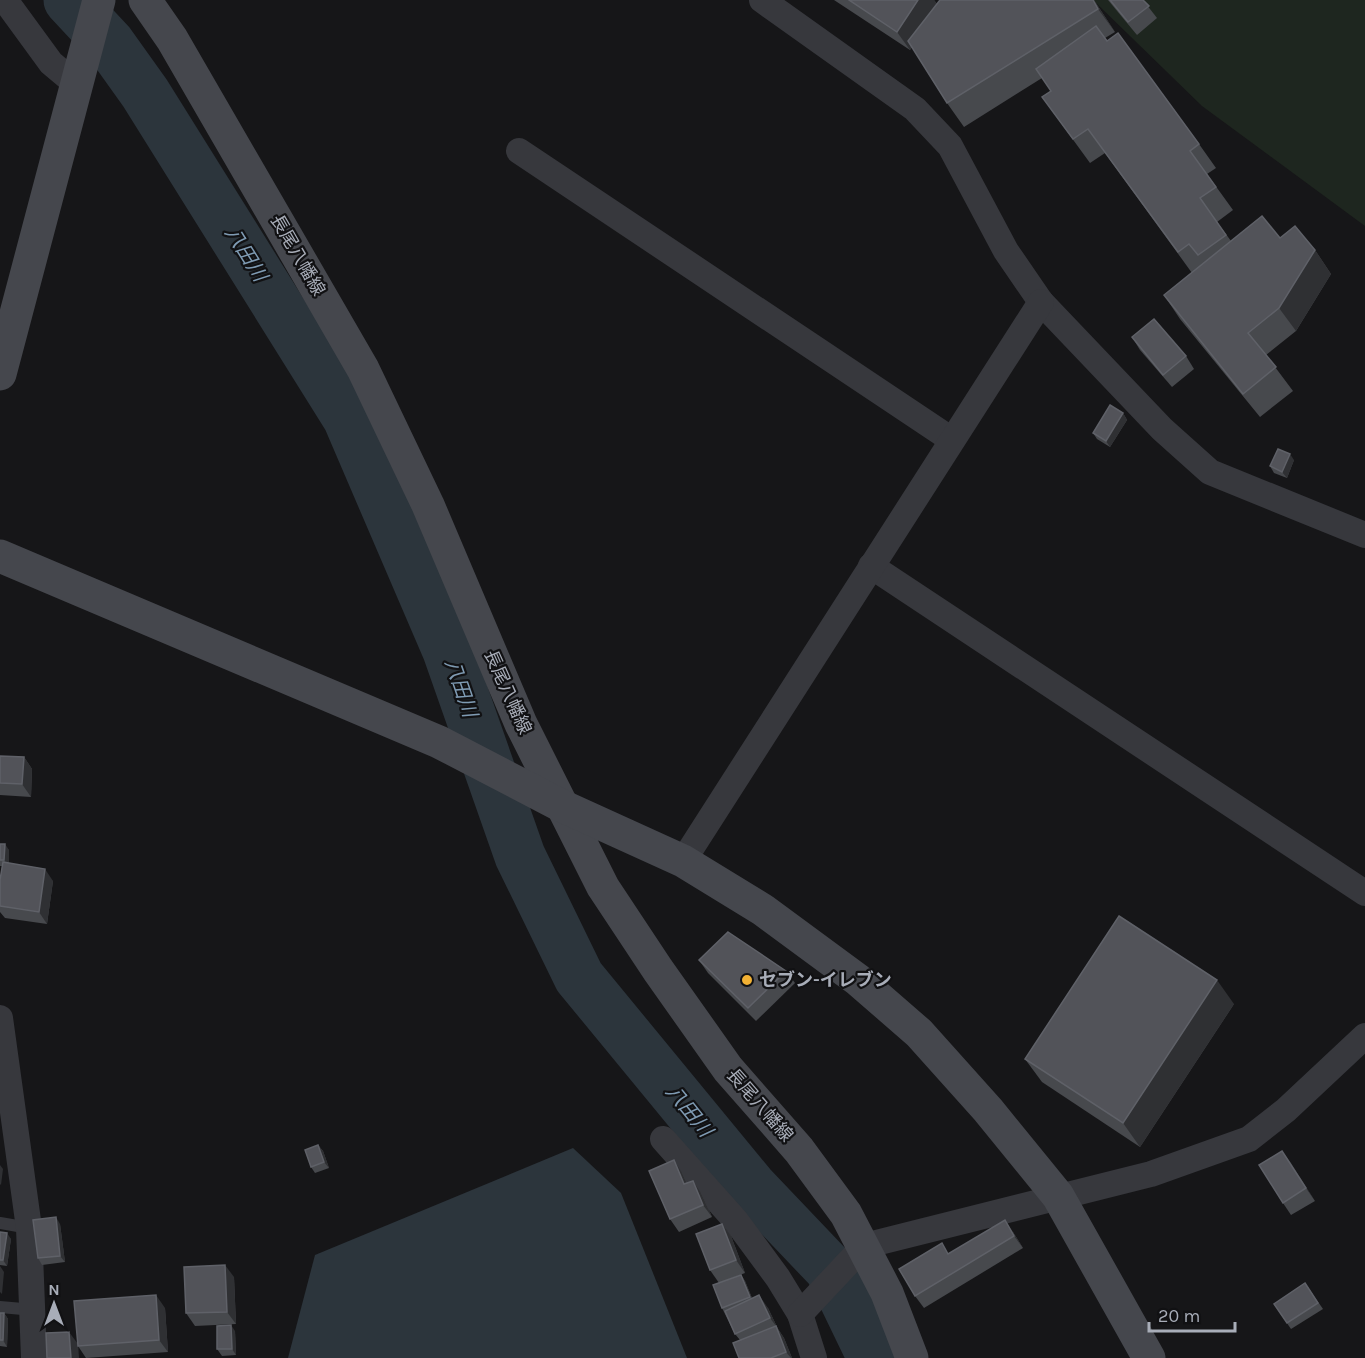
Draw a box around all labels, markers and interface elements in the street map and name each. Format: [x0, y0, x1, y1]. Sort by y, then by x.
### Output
street label: 長尾八幡線 [266, 211, 330, 299]
water label: 八田川 [220, 222, 273, 287]
street label: 長尾八幡線 [480, 646, 536, 738]
water label: 八田川 [440, 656, 482, 722]
place label: セブン-イレブン [759, 969, 892, 991]
marker: セブン-イレブン [740, 973, 754, 987]
street label: 長尾八幡線 [722, 1064, 798, 1146]
water label: 八田川 [661, 1080, 718, 1143]
north arrow [24, 1274, 84, 1334]
text: N [48, 1280, 60, 1299]
scale bar [1149, 1295, 1234, 1333]
text: 20 m [1158, 1305, 1200, 1327]

